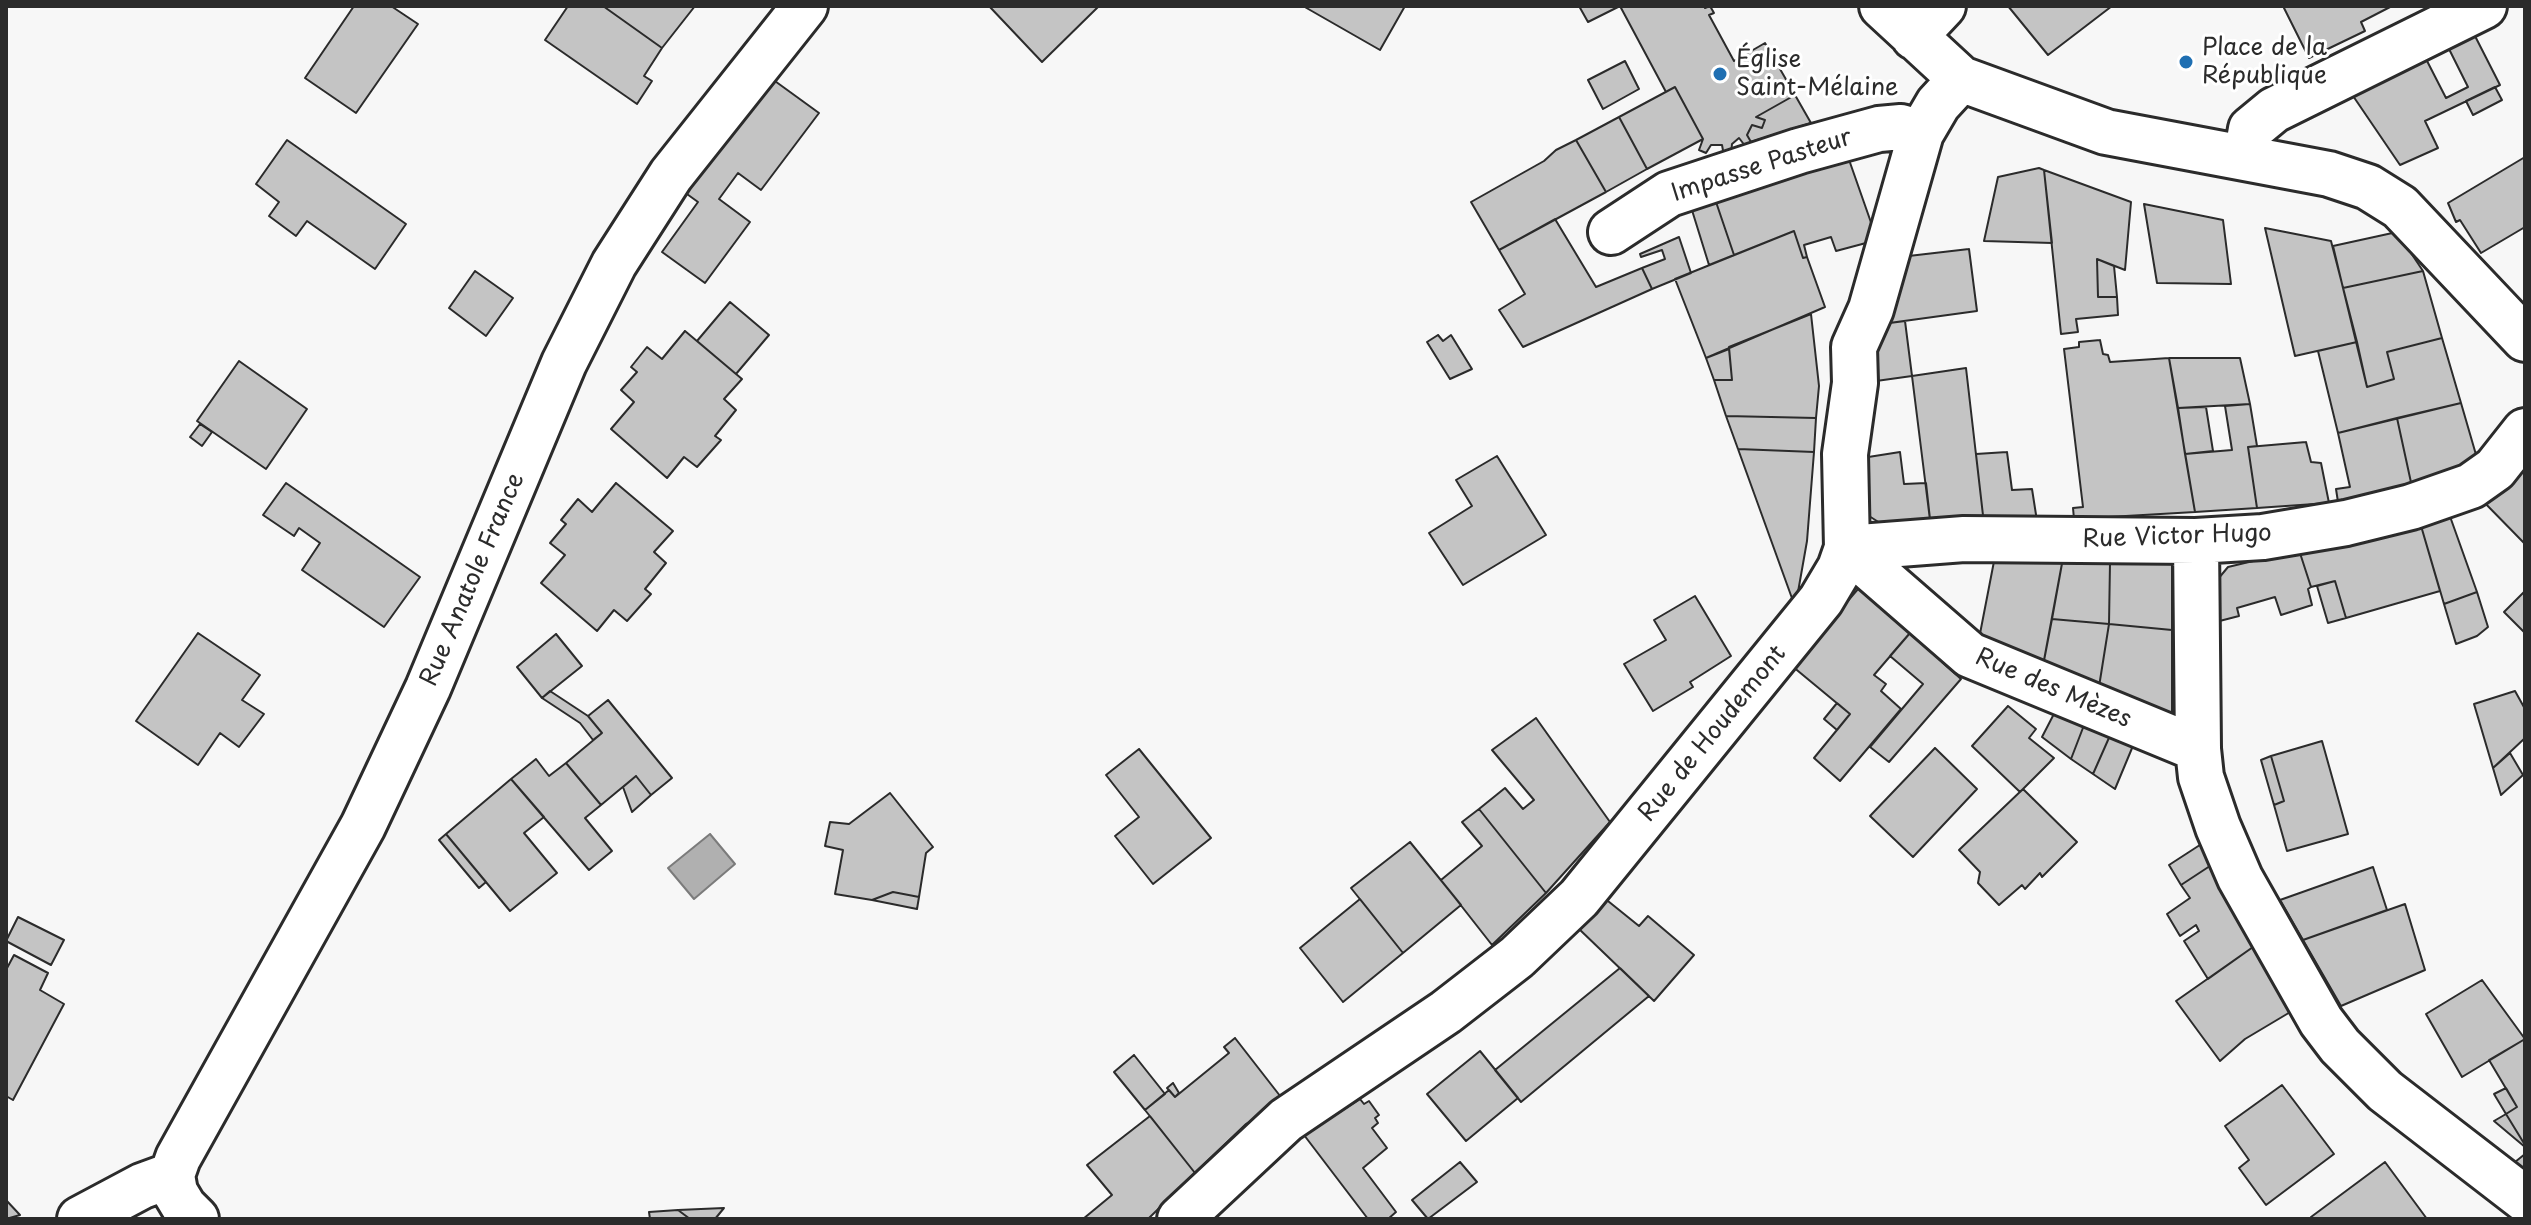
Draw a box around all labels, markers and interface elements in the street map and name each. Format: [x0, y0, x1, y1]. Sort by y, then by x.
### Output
place label: Place de la République [2202, 34, 2327, 90]
place label: Église Saint-Mélaine [1736, 46, 1899, 102]
marker: Place de la République [2177, 53, 2195, 71]
marker: Église Saint-Mélaine [1711, 65, 1729, 83]
street label: Impasse Pasteur [1668, 123, 1856, 209]
street label: Rue Anatole France [415, 469, 531, 691]
street label: Rue Victor Hugo [2082, 519, 2272, 555]
street label: Rue de Houdemont [1633, 640, 1793, 828]
street label: Rue des Mèzes [1971, 643, 2135, 735]

